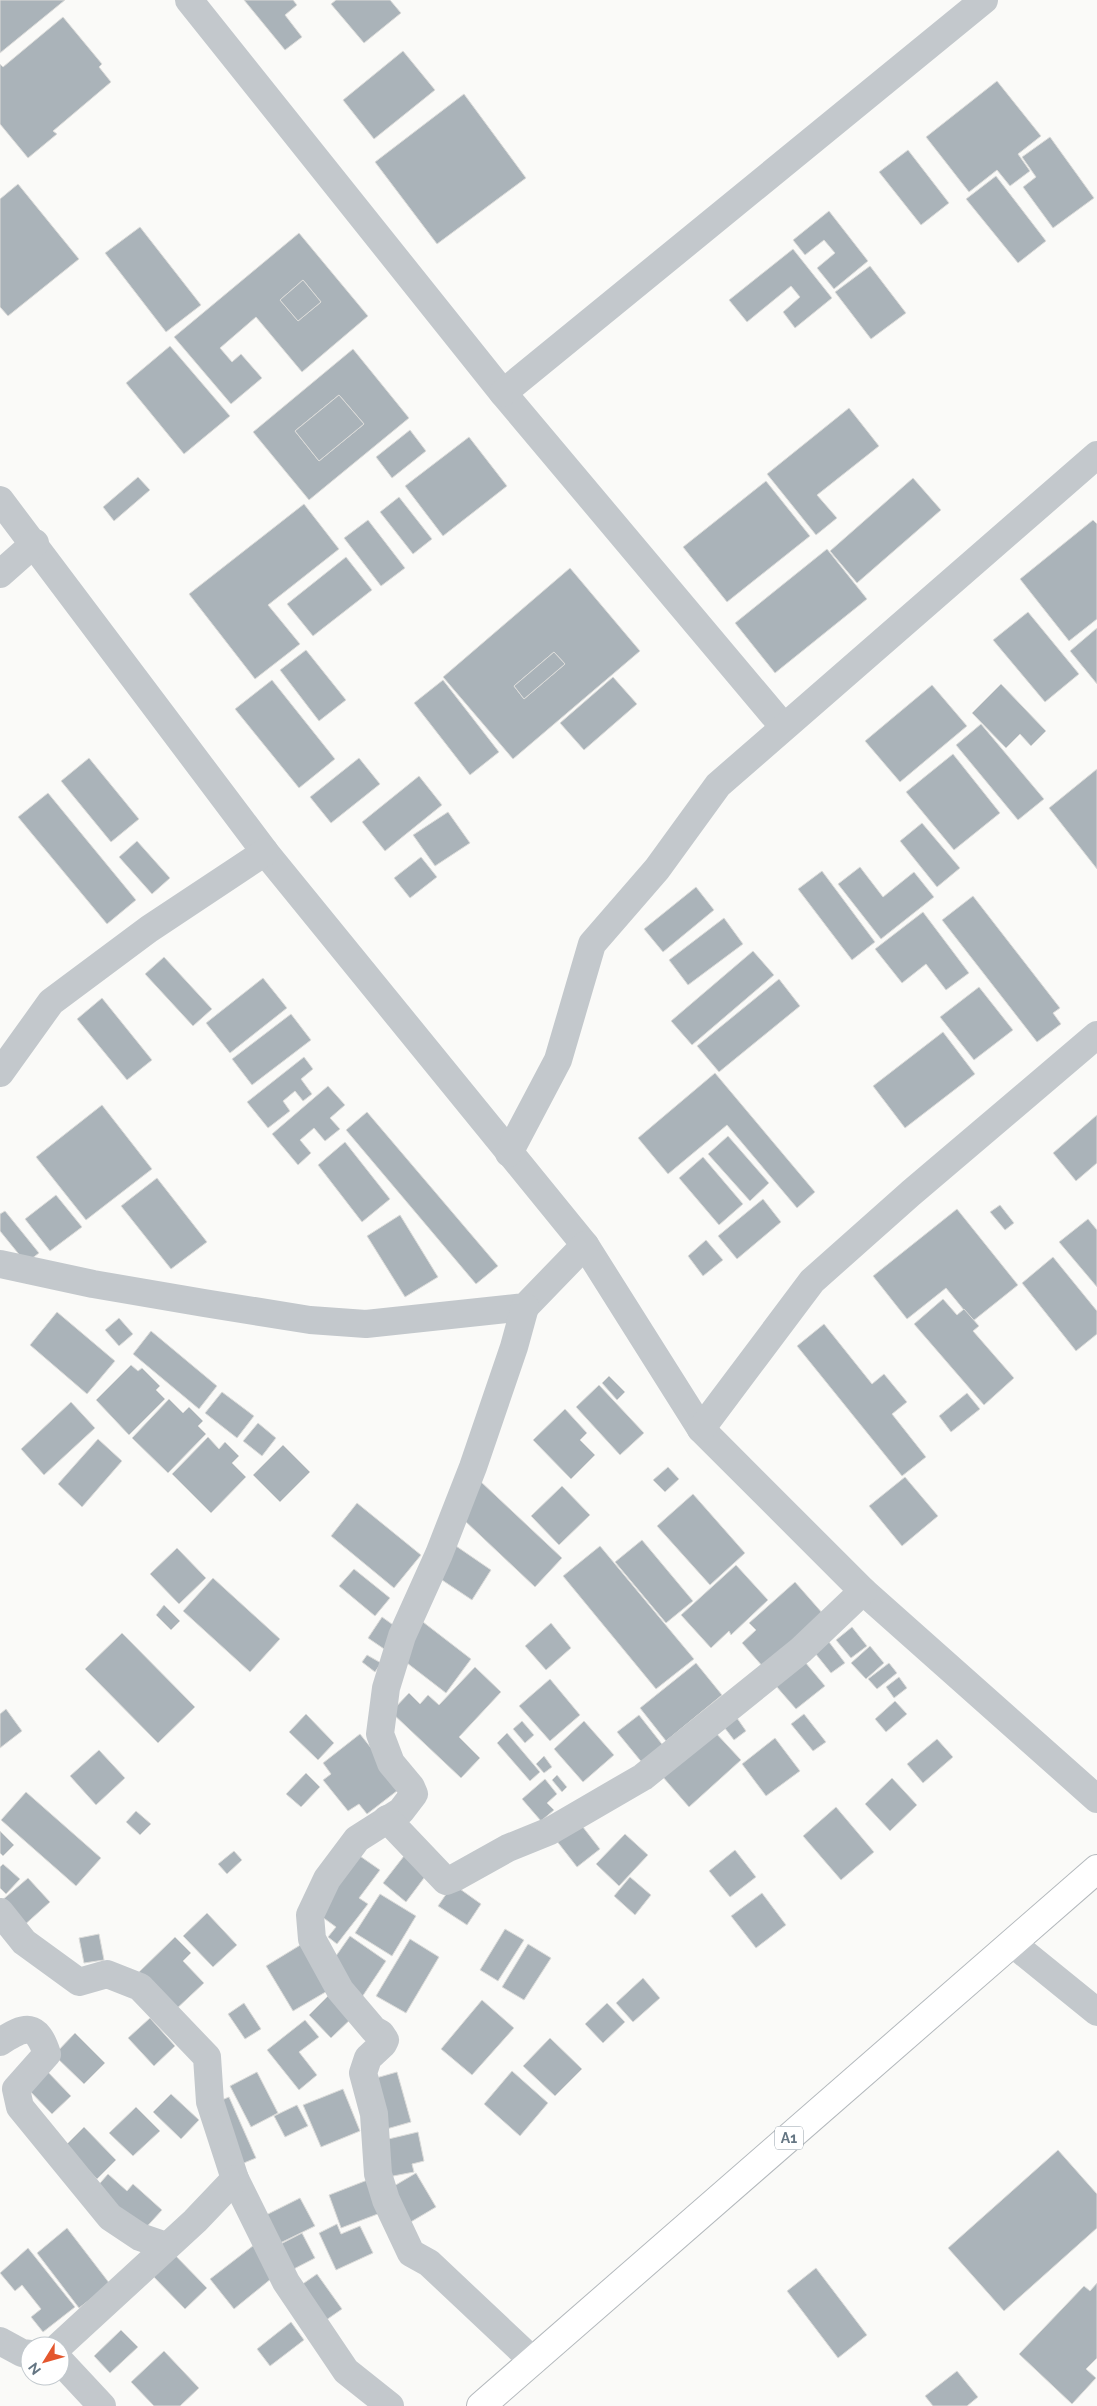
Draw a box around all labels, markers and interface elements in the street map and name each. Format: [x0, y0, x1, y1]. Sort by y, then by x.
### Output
road number: A1 [775, 2126, 803, 2150]
north arrow [20, 2336, 70, 2386]
text: N [25, 2360, 44, 2378]

